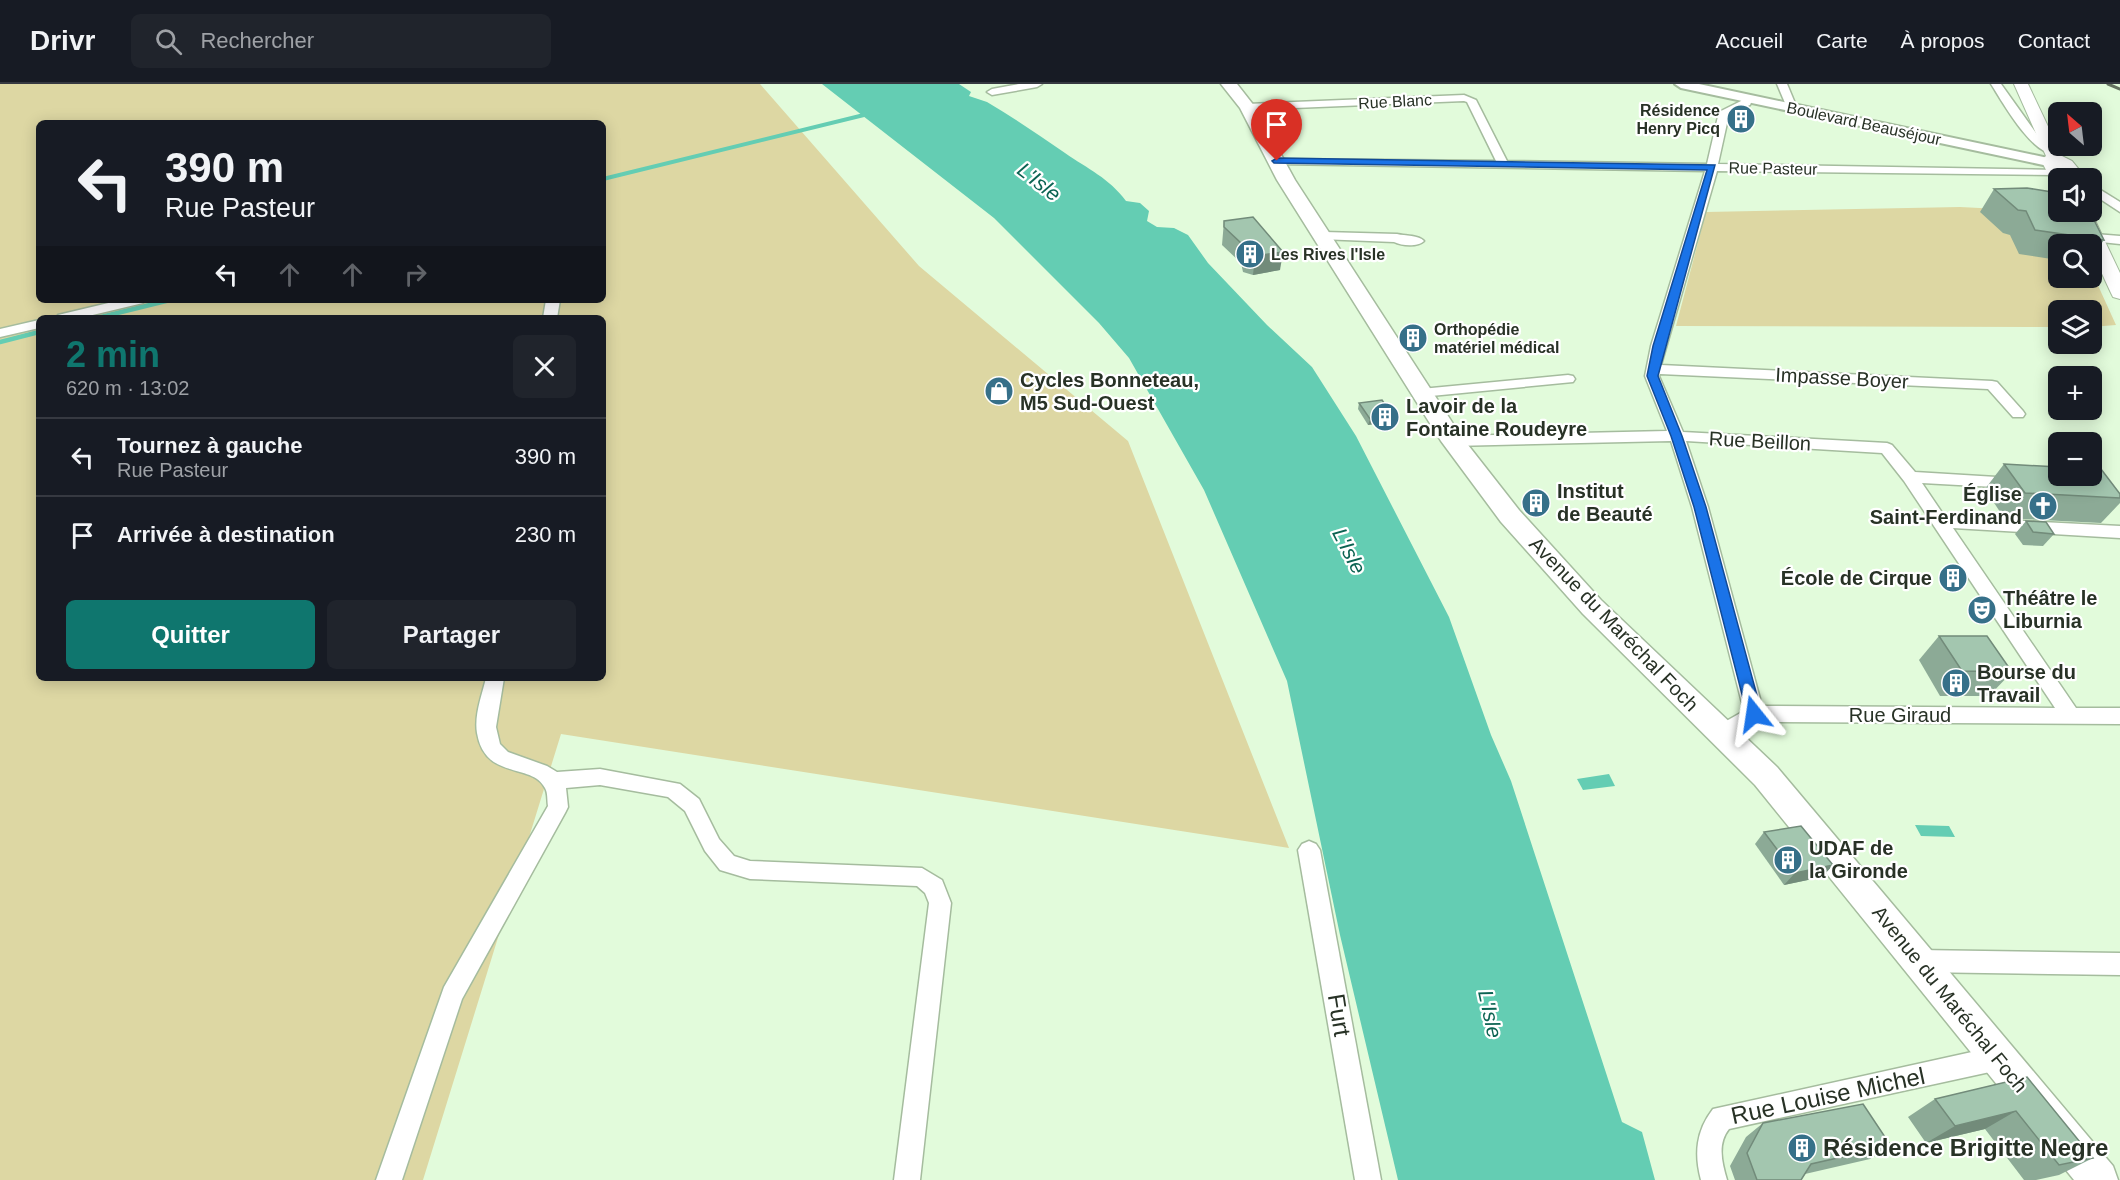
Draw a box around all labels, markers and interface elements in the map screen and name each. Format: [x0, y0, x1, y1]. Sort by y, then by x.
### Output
search box [131, 14, 551, 68]
text: Drivr [30, 25, 95, 56]
icon: search [152, 25, 185, 58]
text: Rechercher [200, 28, 314, 53]
text: Accueil [1716, 29, 1783, 52]
text: Carte [1816, 29, 1868, 52]
text: À propos [1901, 29, 1985, 52]
text: Contact [2018, 29, 2090, 52]
street label: Rue Blanc [1358, 91, 1432, 112]
pin [1251, 99, 1302, 161]
street label: Boulevard Beauséjour [1785, 99, 1943, 148]
place label: Résidence Henry Picq [1636, 102, 1720, 137]
north arrow [2048, 102, 2102, 156]
map controls [2048, 102, 2102, 486]
building icon: Résidence Henry Picq [1725, 103, 1757, 135]
icon: arrive [1260, 108, 1293, 141]
icon: left [66, 144, 144, 222]
text: 390 m [165, 144, 284, 191]
water label: L'Isle [1013, 158, 1065, 206]
street label: Rue Pasteur [1728, 159, 1818, 178]
button: sound [2048, 168, 2102, 222]
text: Rue Pasteur [165, 193, 315, 223]
button: search [2048, 234, 2102, 288]
building icon: Les Rives l'Isle [1234, 238, 1266, 270]
place label: Les Rives l'Isle [1271, 246, 1385, 263]
icon: left [210, 258, 243, 291]
icon: ahead [273, 258, 306, 291]
icon: ahead [336, 258, 369, 291]
icon: right [399, 258, 432, 291]
button: layers [2048, 300, 2102, 354]
place label: Orthopédie matériel médical [1434, 321, 1559, 356]
building icon: Orthopédie matériel médical [1397, 322, 1429, 354]
text: 2 min [66, 334, 160, 375]
button: close [513, 335, 576, 398]
street label: Impasse Boyer [1775, 364, 1910, 392]
button: + [2048, 366, 2102, 420]
place label: Cycles Bonneteau, M5 Sud-Ouest [1020, 369, 1199, 414]
shop icon: Cycles Bonneteau, M5 Sud-Ouest [983, 375, 1015, 407]
text: 620 m · 13:02 [66, 377, 189, 399]
place label: Lavoir de la Fontaine Roudeyre [1406, 395, 1587, 440]
building icon: Lavoir de la Fontaine Roudeyre [1369, 401, 1401, 433]
street label: Rue Beillon [1708, 427, 1812, 455]
button: − [2048, 432, 2102, 486]
text: Tournez à gauche [117, 433, 302, 458]
icon: left [66, 441, 99, 474]
text: 390 m [515, 444, 576, 469]
text: Rue Pasteur [117, 459, 228, 481]
place label: Institut de Beauté [1557, 480, 1653, 525]
place label: Église Saint-Ferdinand [1870, 483, 2022, 528]
building icon: Institut de Beauté [1520, 487, 1552, 519]
church icon: Église Saint-Ferdinand [2027, 490, 2059, 522]
icon: arrive [66, 519, 99, 552]
text: Arrivée à destination [117, 522, 335, 547]
text: 230 m [515, 522, 576, 547]
water label: L'Isle [1328, 524, 1371, 578]
street label: Avenue du Maréchal Foch [1525, 533, 1703, 715]
building icon: École de Cirque [1937, 562, 1969, 594]
place label: École de Cirque [1781, 567, 1932, 589]
place label: Théâtre le Liburnia [2003, 587, 2097, 632]
theatre icon: Théâtre le Liburnia [1966, 594, 1998, 626]
button: Quitter [66, 600, 315, 669]
button: Partager [327, 600, 576, 669]
place label: Bourse du Travail [1977, 661, 2076, 706]
building icon: Bourse du Travail [1940, 667, 1972, 699]
position arrow [1722, 682, 1786, 746]
street label: Rue Giraud [1849, 704, 1951, 726]
place label: UDAF de la Gironde [1809, 837, 1908, 882]
building icon: UDAF de la Gironde [1772, 844, 1804, 876]
street label: Avenue du Maréchal Foch [1868, 901, 2032, 1097]
water label: L'Isle [1474, 988, 1507, 1040]
street label: Furt [1323, 992, 1356, 1038]
street label: Rue Louise Michel [1729, 1062, 1927, 1129]
building icon: Résidence Brigitte Negre [1786, 1132, 1818, 1164]
place label: Résidence Brigitte Negre [1823, 1134, 2108, 1161]

